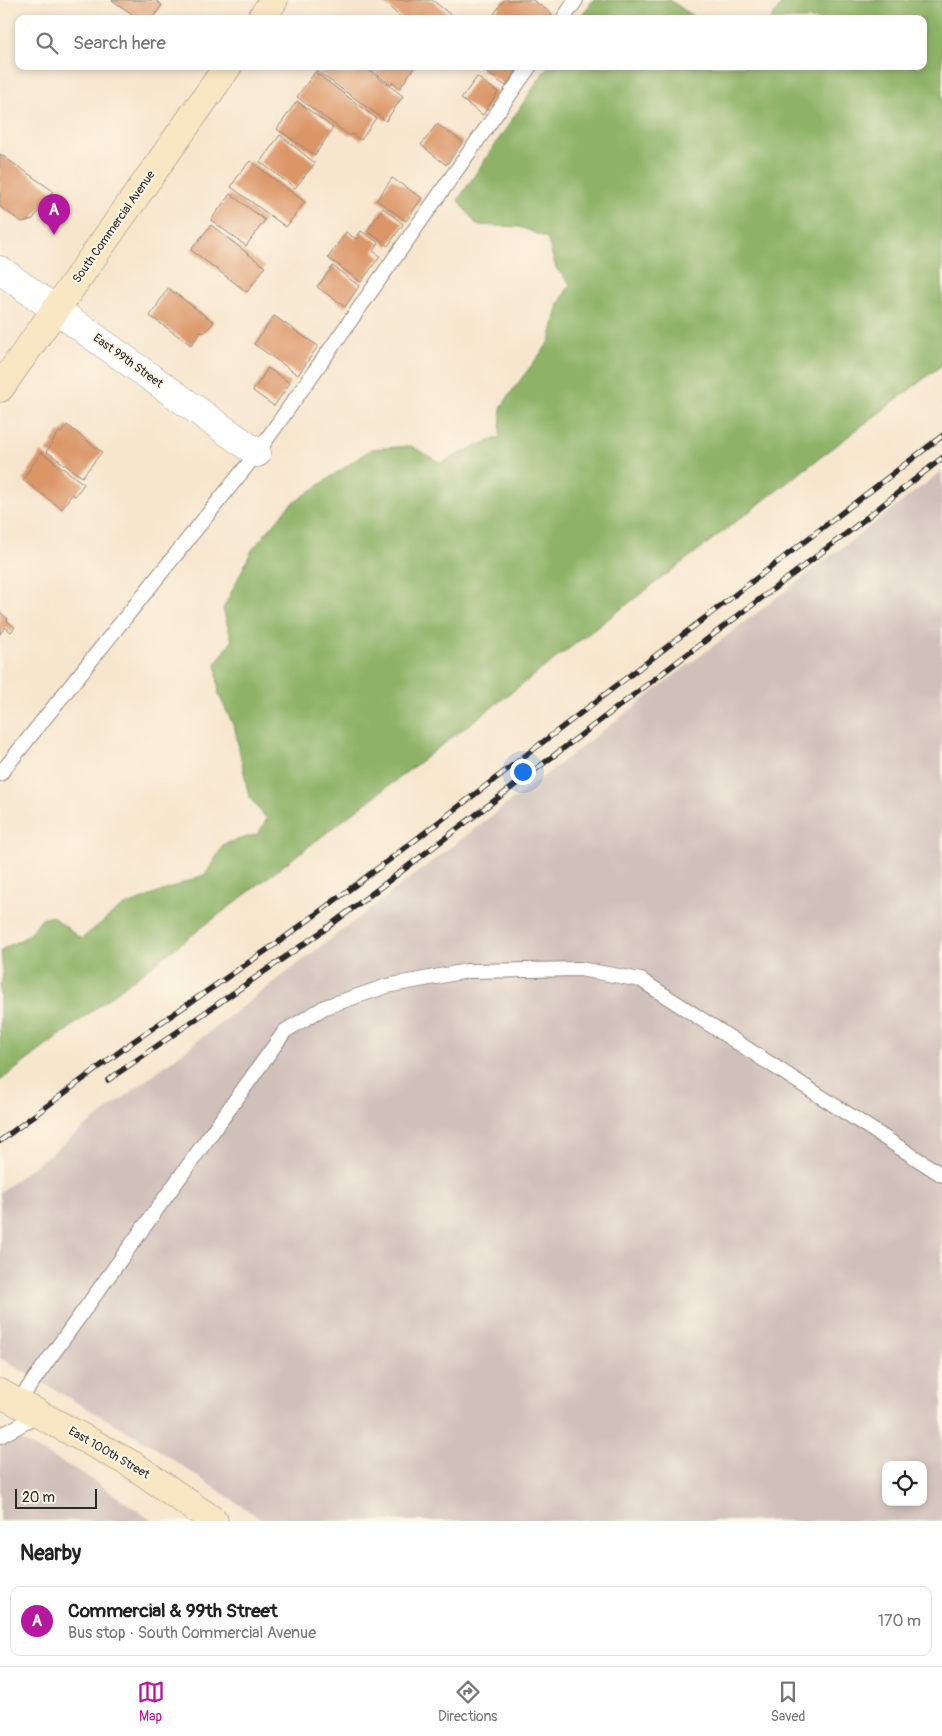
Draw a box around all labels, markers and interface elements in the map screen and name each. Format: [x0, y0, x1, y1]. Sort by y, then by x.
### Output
search box [15, 15, 927, 70]
icon: search [33, 29, 61, 57]
text: Search here [73, 31, 166, 55]
street label: South Commercial Avenue [70, 168, 159, 286]
pin: A [38, 194, 70, 235]
street label: East 99th Street [90, 331, 166, 391]
your location [510, 759, 536, 785]
street label: East 100th Street [66, 1424, 152, 1482]
map controls [882, 1461, 927, 1506]
button: locate [882, 1461, 927, 1506]
scale bar [15, 1486, 98, 1509]
text: 20 m [22, 1489, 55, 1506]
text: Nearby [20, 1540, 81, 1567]
text: Commercial & 99th Street [68, 1599, 278, 1623]
text: A [32, 1611, 42, 1631]
text: 170 m [878, 1611, 921, 1631]
text: Bus stop · South Commercial Avenue [68, 1623, 316, 1643]
tab: Map [137, 1678, 165, 1725]
tab: Directions [438, 1678, 497, 1725]
tab: Saved [771, 1678, 805, 1725]

